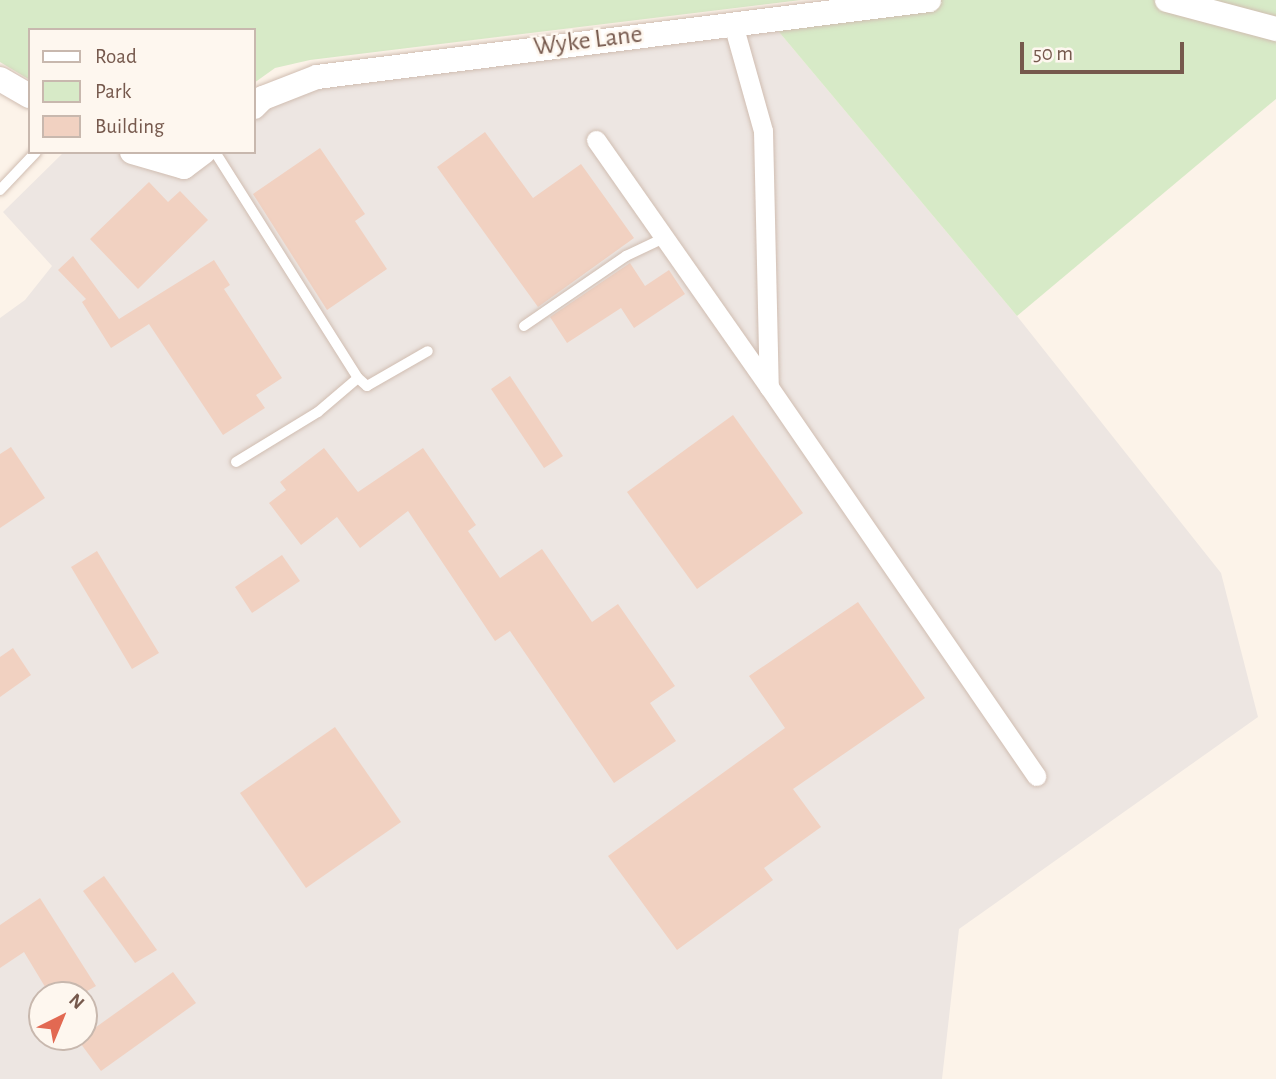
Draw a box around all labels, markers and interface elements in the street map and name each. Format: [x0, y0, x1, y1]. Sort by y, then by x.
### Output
street label: Wyke Lane [532, 19, 644, 63]
legend [28, 28, 256, 154]
scale bar [1024, 28, 1188, 72]
text: 50 m [1033, 43, 1073, 64]
text: Road [95, 46, 137, 67]
text: Park [95, 81, 131, 102]
text: Building [95, 116, 164, 137]
north arrow [28, 981, 98, 1051]
text: N [65, 990, 88, 1013]

